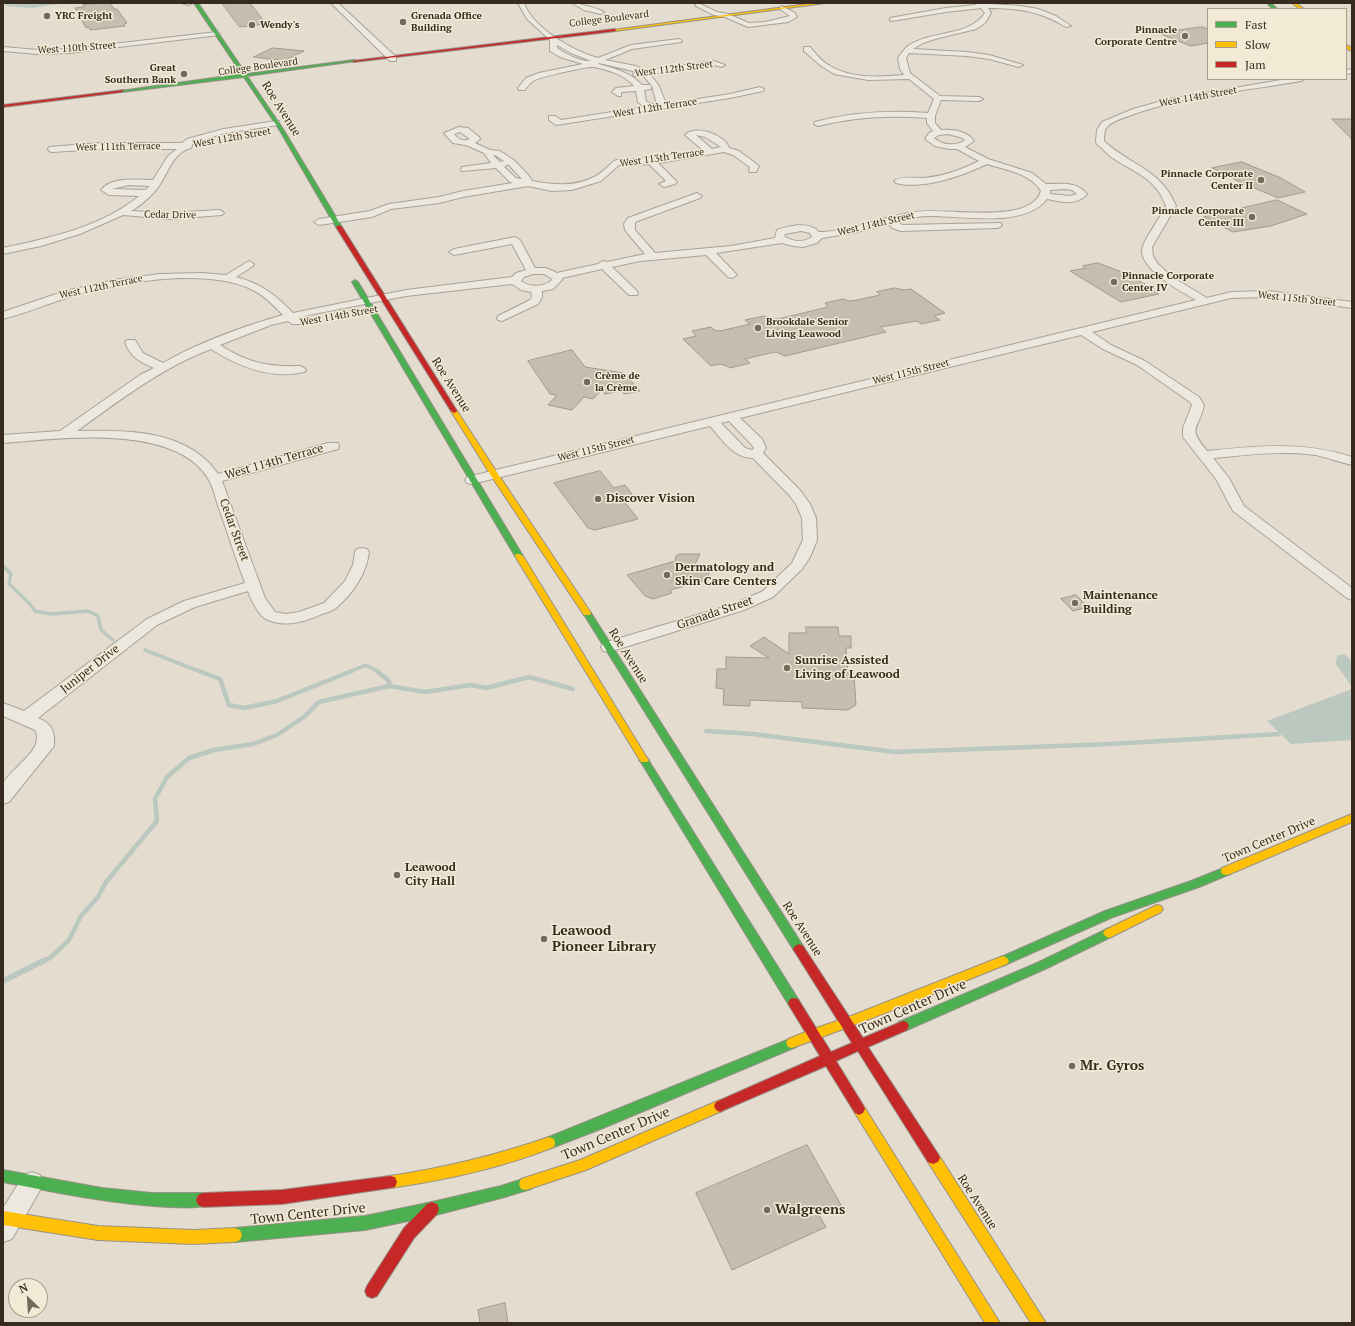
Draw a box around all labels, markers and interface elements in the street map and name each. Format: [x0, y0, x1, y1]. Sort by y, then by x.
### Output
street label: College Boulevard [568, 8, 650, 30]
legend [1207, 8, 1347, 80]
place label: YRC Freight [55, 10, 113, 22]
place label: Grenada Office Building [411, 10, 482, 34]
marker: YRC Freight [42, 11, 52, 21]
marker: Grenada Office Building [398, 17, 408, 27]
text: Fast [1245, 17, 1267, 32]
place label: Wendy's [260, 19, 299, 31]
marker: Wendy's [247, 20, 257, 30]
place label: Pinnacle Corporate Centre [1095, 24, 1177, 48]
marker: Pinnacle Corporate Centre [1180, 31, 1190, 41]
text: Slow [1245, 37, 1270, 52]
street label: West 110th Street [37, 39, 117, 57]
street label: College Boulevard [217, 55, 299, 79]
text: Jam [1245, 57, 1266, 72]
street label: West 112th Street [634, 58, 714, 80]
place label: Great Southern Bank [105, 62, 176, 86]
marker: Great Southern Bank [179, 69, 189, 79]
street label: Roe Avenue [258, 79, 304, 139]
street label: West 114th Street [1158, 84, 1238, 110]
street label: West 112th Terrace [612, 95, 698, 121]
street label: West 112th Street [192, 125, 272, 151]
street label: West 111th Terrace [75, 140, 161, 154]
street label: West 113th Terrace [619, 146, 705, 170]
place label: Pinnacle Corporate Center II [1161, 168, 1253, 192]
marker: Pinnacle Corporate Center II [1256, 175, 1266, 185]
place label: Pinnacle Corporate Center III [1152, 205, 1244, 228]
street label: Cedar Drive [144, 209, 196, 221]
street label: West 114th Street [836, 209, 916, 239]
marker: Pinnacle Corporate Center III [1247, 212, 1257, 222]
place label: Pinnacle Corporate Center IV [1122, 270, 1214, 294]
street label: West 112th Terrace [58, 272, 144, 302]
marker: Pinnacle Corporate Center IV [1109, 277, 1119, 287]
street label: West 115th Street [1257, 289, 1337, 309]
street label: West 114th Street [299, 303, 379, 329]
place label: Brookdale Senior Living Leawood [766, 316, 848, 340]
marker: Brookdale Senior Living Leawood [753, 323, 763, 333]
street label: Roe Avenue [428, 355, 474, 415]
street label: West 115th Street [871, 357, 951, 387]
place label: Crème de la Crème [595, 370, 640, 394]
marker: Crème de la Crème [582, 377, 592, 387]
street label: West 115th Street [556, 434, 636, 464]
street label: West 114th Terrace [223, 441, 325, 483]
place label: Discover Vision [606, 492, 695, 506]
marker: Discover Vision [593, 494, 603, 504]
street label: Cedar Street [216, 497, 252, 563]
place label: Dermatology and Skin Care Centers [675, 561, 777, 589]
marker: Dermatology and Skin Care Centers [662, 570, 672, 580]
place label: Maintenance Building [1083, 589, 1158, 617]
street label: Granada Street [675, 593, 755, 633]
marker: Maintenance Building [1070, 598, 1080, 608]
street label: Roe Avenue [605, 626, 651, 686]
street label: Juniper Drive [58, 642, 122, 696]
place label: Sunrise Assisted Living of Leawood [795, 654, 900, 682]
marker: Sunrise Assisted Living of Leawood [782, 663, 792, 673]
street label: Town Center Drive [1221, 814, 1317, 866]
place label: Leawood City Hall [405, 861, 456, 889]
marker: Leawood City Hall [392, 870, 402, 880]
street label: Roe Avenue [779, 899, 825, 959]
place label: Leawood Pioneer Library [552, 923, 656, 956]
marker: Leawood Pioneer Library [539, 934, 549, 944]
street label: Town Center Drive [857, 976, 969, 1038]
place label: Mr. Gyros [1080, 1058, 1144, 1074]
marker: Mr. Gyros [1067, 1061, 1077, 1071]
street label: Town Center Drive [559, 1104, 673, 1164]
street label: Roe Avenue [954, 1172, 1000, 1232]
street label: Town Center Drive [250, 1200, 366, 1228]
place label: Walgreens [775, 1202, 845, 1218]
marker: Walgreens [762, 1205, 772, 1215]
north arrow [8, 1278, 48, 1318]
text: N [17, 1280, 30, 1296]

